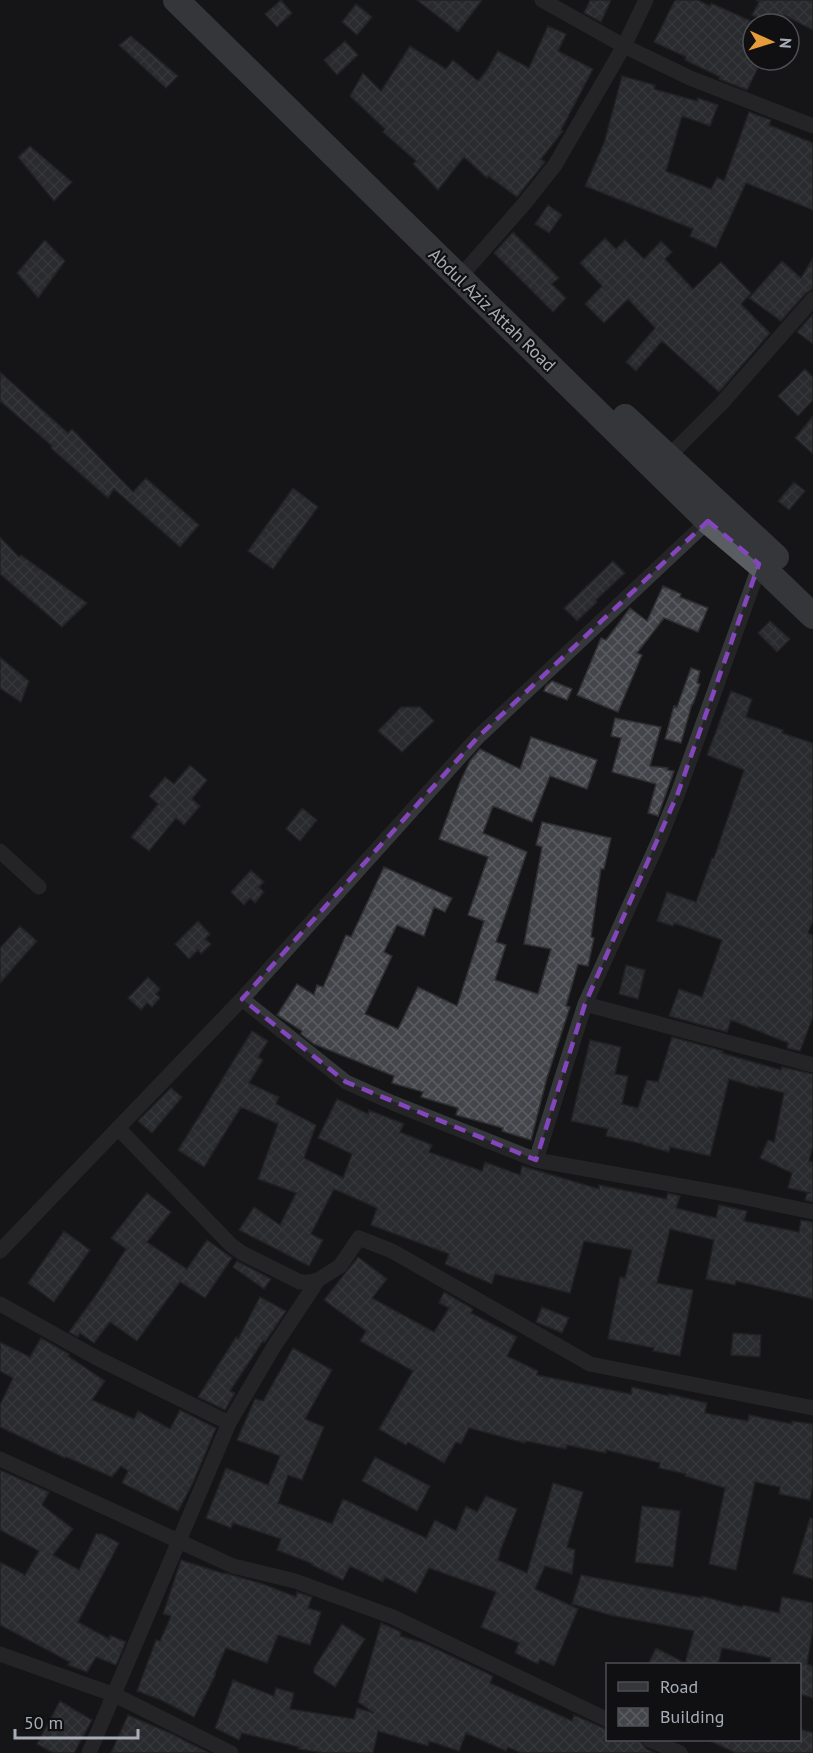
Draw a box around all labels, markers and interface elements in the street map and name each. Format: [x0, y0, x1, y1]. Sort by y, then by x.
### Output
north arrow [741, 12, 801, 72]
text: N [776, 37, 796, 49]
street label: Abdul Aziz Attah Road [424, 243, 561, 376]
legend [606, 1663, 801, 1741]
text: Road [660, 1675, 698, 1698]
scale bar [15, 1702, 138, 1740]
text: Building [660, 1705, 724, 1728]
text: 50 m [24, 1711, 63, 1734]

